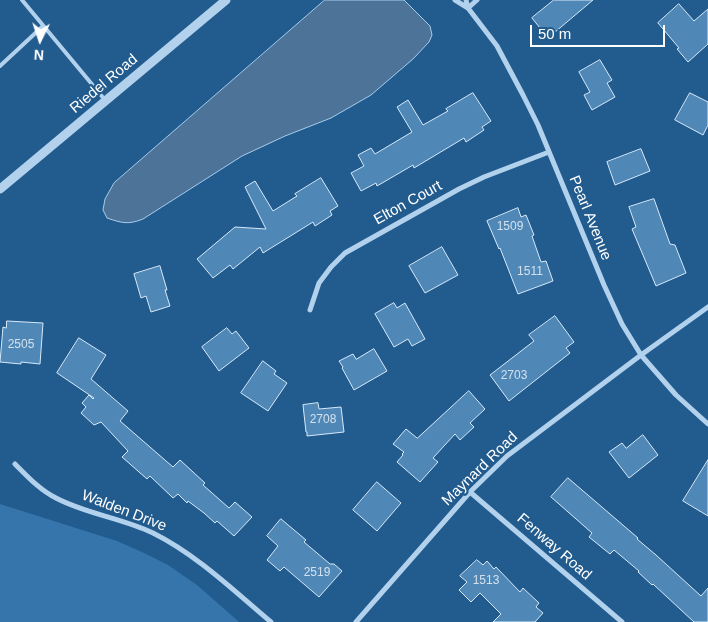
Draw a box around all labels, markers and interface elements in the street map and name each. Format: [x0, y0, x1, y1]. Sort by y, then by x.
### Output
north arrow [15, 15, 65, 65]
scale bar [533, 15, 668, 47]
text: 50 m [538, 25, 571, 42]
text: N [33, 47, 45, 63]
street label: Riedel Road [67, 51, 141, 117]
street label: Pearl Avenue [565, 173, 615, 263]
street label: Elton Court [371, 177, 445, 229]
house number: 1509 [497, 220, 523, 234]
house number: 1511 [517, 265, 543, 279]
house number: 2505 [8, 338, 34, 352]
house number: 2703 [501, 369, 527, 383]
house number: 2708 [310, 413, 336, 427]
street label: Maynard Road [438, 428, 522, 510]
street label: Walden Drive [79, 487, 169, 535]
street label: Fenway Road [513, 510, 595, 584]
house number: 2519 [304, 566, 330, 580]
house number: 1513 [473, 574, 499, 588]

